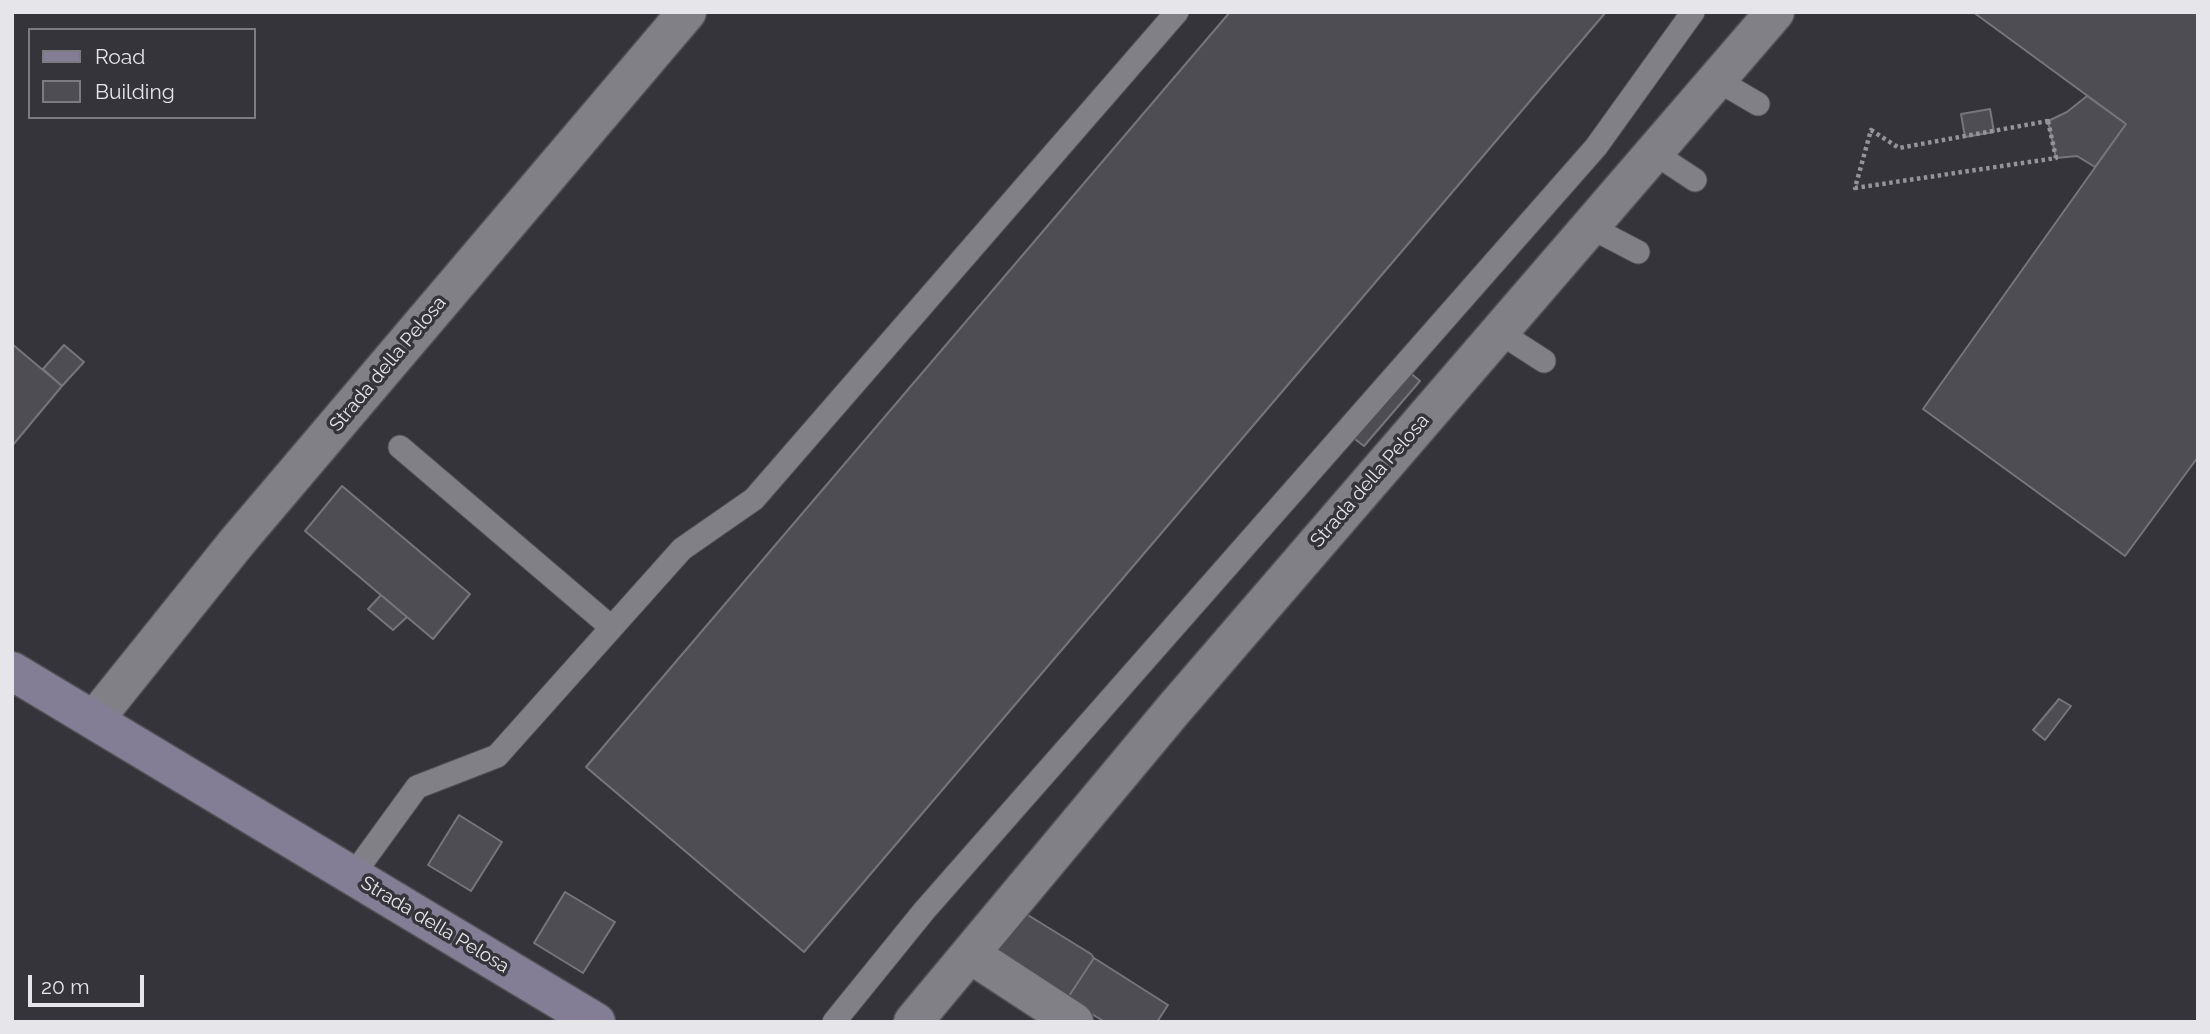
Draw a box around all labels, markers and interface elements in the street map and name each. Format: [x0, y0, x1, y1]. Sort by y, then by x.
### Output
legend [28, 28, 256, 119]
text: Road [95, 44, 145, 69]
text: Building [95, 79, 175, 104]
street label: Strada della Pelosa [325, 292, 451, 436]
street label: Strada della Pelosa [1306, 410, 1434, 552]
street label: Strada della Pelosa [357, 872, 513, 978]
scale bar [32, 960, 147, 1004]
text: 20 m [41, 974, 89, 999]

